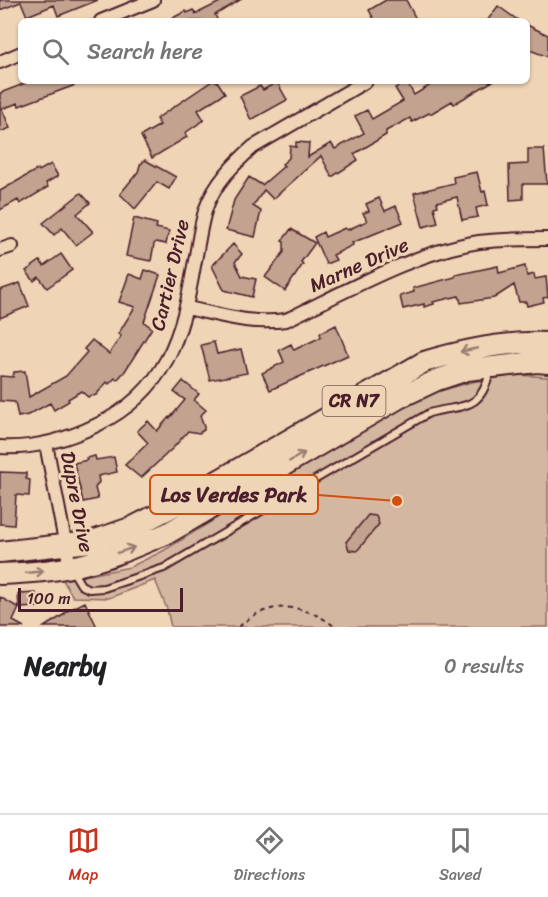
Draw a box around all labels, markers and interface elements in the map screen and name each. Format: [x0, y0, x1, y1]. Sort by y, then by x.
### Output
search box [18, 18, 530, 84]
text: Search here [87, 32, 203, 71]
icon: search [39, 35, 72, 68]
street label: Cartier Drive [140, 216, 200, 334]
street label: Marne Drive [303, 227, 415, 303]
one-way arrow [460, 345, 479, 356]
road number: CR N7 [322, 386, 386, 416]
street label: Dupre Drive [50, 449, 104, 555]
one-way arrow [289, 451, 306, 463]
callout: Los Verdes Park [150, 475, 318, 514]
text: Los Verdes Park [161, 476, 307, 514]
one-way arrow [116, 543, 135, 554]
one-way arrow [25, 566, 45, 577]
text: 100 m [27, 584, 71, 613]
scale bar [18, 585, 183, 612]
text: Nearby [24, 643, 106, 689]
text: 0 results [444, 649, 524, 684]
tab: Map [67, 824, 100, 889]
tab: Directions [234, 824, 305, 889]
tab: Saved [439, 824, 481, 889]

